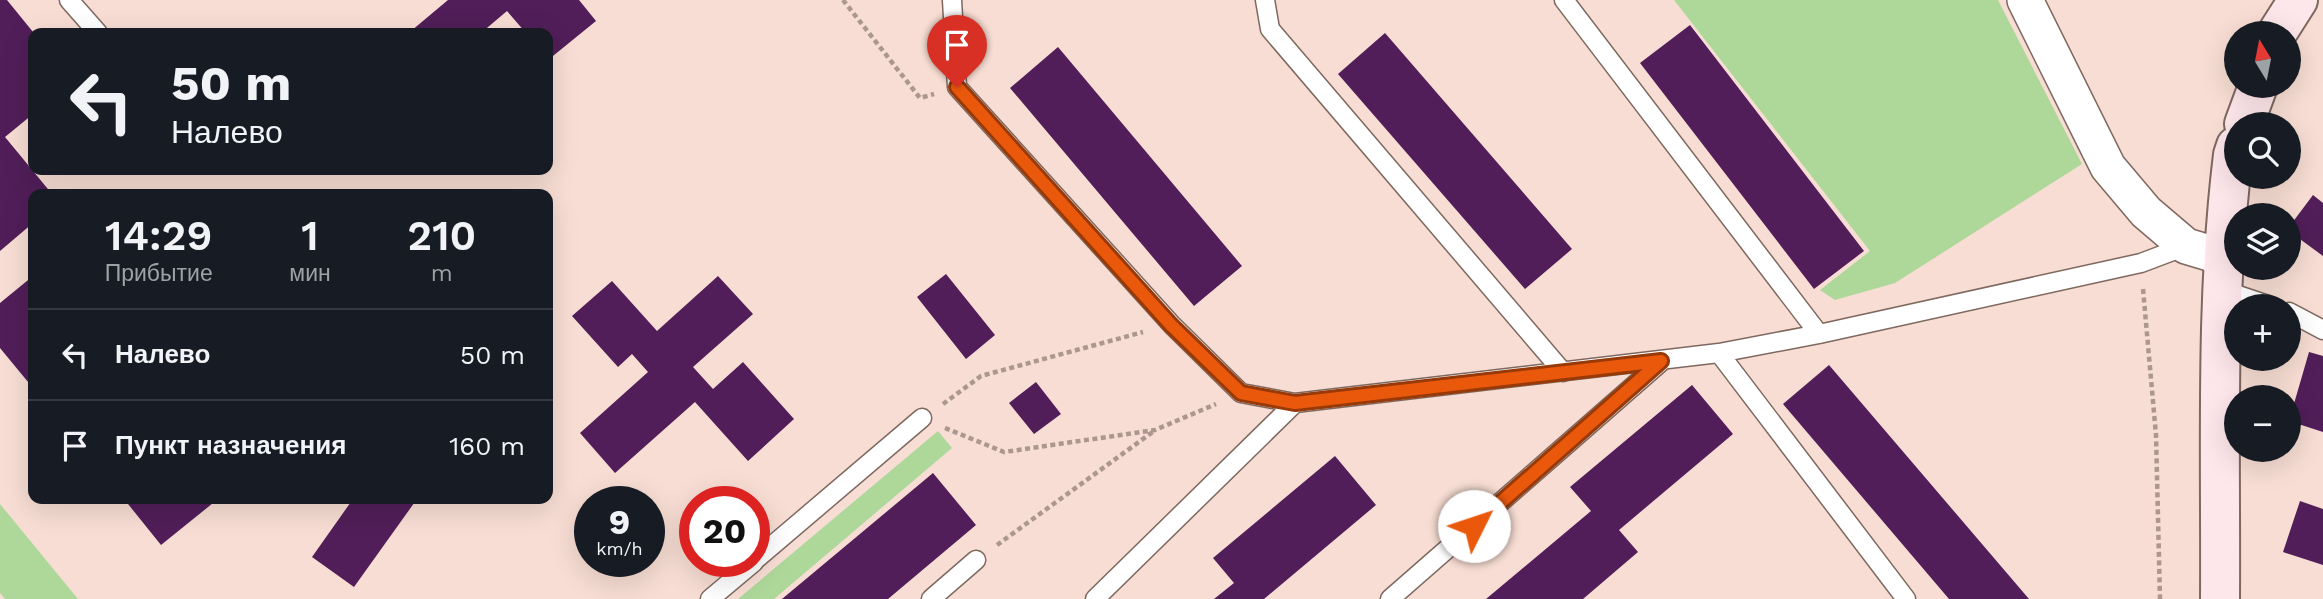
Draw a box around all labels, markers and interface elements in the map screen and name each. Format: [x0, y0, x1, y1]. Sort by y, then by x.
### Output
pin [927, 15, 987, 87]
north arrow [2224, 21, 2301, 98]
map controls [2224, 21, 2301, 462]
icon: arrive [938, 26, 976, 64]
text: 50 m [171, 54, 291, 112]
icon: left [56, 56, 147, 147]
button: search [2224, 112, 2301, 189]
text: Налево [171, 113, 283, 151]
button: layers [2224, 203, 2301, 280]
text: 14:29 [105, 211, 212, 260]
text: 1 [301, 211, 319, 260]
text: 210 [407, 211, 476, 260]
text: Прибытие [105, 260, 213, 287]
text: мин [289, 260, 331, 287]
text: m [431, 260, 453, 287]
button: + [2224, 294, 2301, 371]
icon: left [56, 336, 94, 374]
text: Налево [115, 339, 210, 369]
text: 50 m [460, 340, 525, 370]
button: − [2224, 385, 2301, 462]
icon: arrive [56, 427, 94, 465]
text: Пункт назначения [115, 430, 346, 460]
text: 160 m [449, 431, 525, 461]
speed limit sign: 20 [679, 486, 770, 577]
position arrow [1437, 489, 1511, 563]
text: 9 [609, 501, 630, 543]
text: km/h [596, 538, 643, 559]

